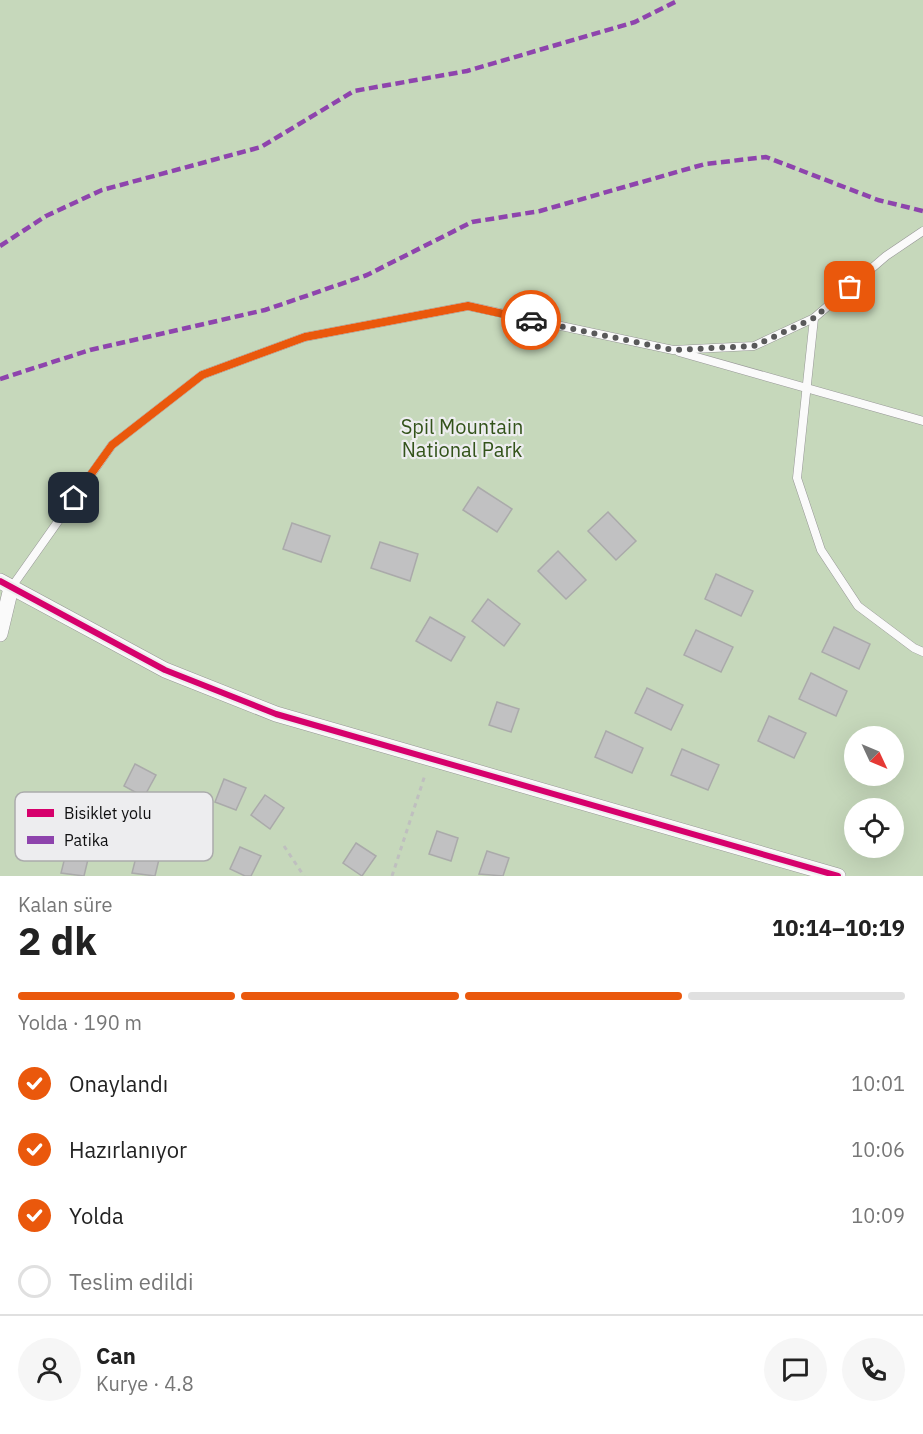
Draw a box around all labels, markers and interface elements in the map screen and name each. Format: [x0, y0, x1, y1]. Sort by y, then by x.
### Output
pin [824, 261, 875, 312]
icon: bag [833, 270, 866, 303]
courier [501, 290, 561, 350]
icon: car [515, 304, 548, 337]
park label: Spil Mountain National Park [401, 413, 523, 463]
pin [48, 472, 99, 523]
icon: home [57, 481, 90, 514]
north arrow [844, 726, 904, 786]
map controls [844, 726, 904, 858]
legend [15, 792, 213, 861]
button: locate [844, 798, 904, 858]
text: Bisiklet yolu [64, 803, 152, 823]
text: Patika [64, 830, 109, 850]
text: Kalan süre [18, 891, 113, 918]
text: 10:14–10:19 [772, 913, 905, 942]
text: 2 dk [18, 915, 97, 966]
text: Yolda · 190 m [18, 1009, 142, 1036]
icon: check [18, 1067, 51, 1100]
text: Onaylandı [69, 1069, 168, 1098]
text: 10:01 [851, 1070, 905, 1097]
icon: check [18, 1133, 51, 1166]
text: Hazırlanıyor [69, 1135, 187, 1164]
text: 10:06 [851, 1136, 905, 1163]
icon: check [18, 1199, 51, 1232]
text: Yolda [69, 1201, 124, 1230]
text: 10:09 [851, 1202, 905, 1229]
text: Teslim edildi [69, 1267, 193, 1296]
button: person [18, 1338, 81, 1401]
button: chat [764, 1338, 827, 1401]
button: phone [842, 1338, 905, 1401]
text: Can [96, 1341, 136, 1370]
text: Kurye · 4.8 [96, 1370, 194, 1397]

